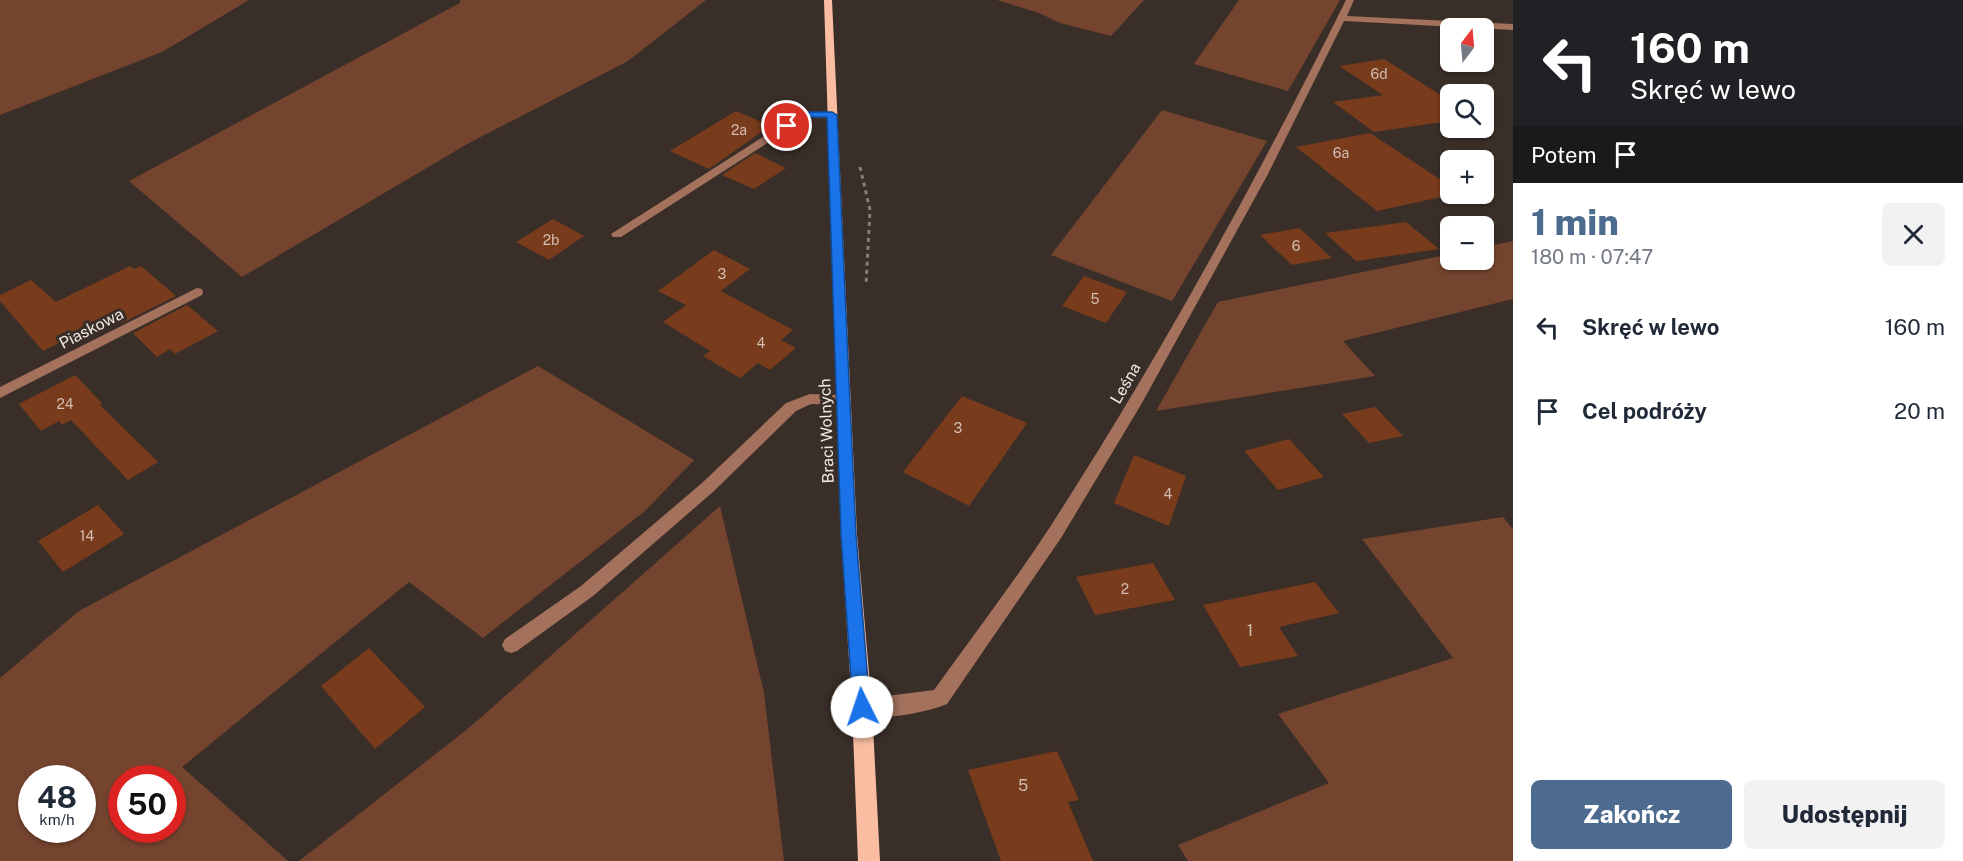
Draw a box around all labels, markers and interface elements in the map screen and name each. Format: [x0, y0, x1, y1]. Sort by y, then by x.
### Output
north arrow [1440, 18, 1494, 72]
map controls [1440, 18, 1494, 270]
text: 160 m [1630, 23, 1750, 72]
icon: left [1531, 24, 1609, 102]
house number: 6d [1370, 66, 1388, 82]
text: Skręć w lewo [1630, 73, 1796, 105]
button: search [1440, 84, 1494, 138]
pin [761, 100, 812, 151]
icon: arrive [770, 109, 803, 142]
house number: 2a [731, 122, 747, 138]
icon: arrive [1609, 138, 1642, 171]
text: Potem [1531, 142, 1597, 168]
house number: 6a [1333, 145, 1349, 161]
button: + [1440, 150, 1494, 204]
text: 1 min [1531, 201, 1619, 243]
button: close [1882, 203, 1945, 266]
button: − [1440, 216, 1494, 270]
house number: 2b [543, 232, 559, 248]
house number: 6 [1292, 238, 1301, 254]
text: 180 m · 07:47 [1531, 245, 1653, 269]
house number: 3 [718, 266, 727, 282]
house number: 5 [1091, 291, 1100, 307]
street label: Piaskowa [56, 304, 127, 353]
icon: left [1531, 311, 1564, 344]
text: Skręć w lewo [1582, 314, 1719, 340]
text: 160 m [1885, 314, 1945, 340]
house number: 4 [757, 335, 766, 351]
street label: Leśna [1106, 359, 1145, 407]
street label: Braci Wolnych [815, 378, 838, 484]
icon: arrive [1531, 395, 1564, 428]
house number: 24 [56, 396, 74, 412]
text: Cel podróży [1582, 398, 1707, 424]
text: 20 m [1894, 398, 1945, 424]
house number: 3 [954, 420, 963, 436]
house number: 4 [1164, 486, 1173, 502]
house number: 14 [80, 528, 94, 544]
house number: 2 [1121, 581, 1129, 597]
house number: 1 [1247, 621, 1253, 640]
position arrow [830, 675, 894, 739]
speed limit sign: 50 [108, 765, 186, 843]
house number: 5 [1018, 776, 1028, 795]
text: 48 [37, 779, 77, 815]
button: Zakończ [1531, 780, 1732, 849]
button: Udostępnij [1744, 780, 1945, 849]
text: km/h [39, 811, 75, 828]

